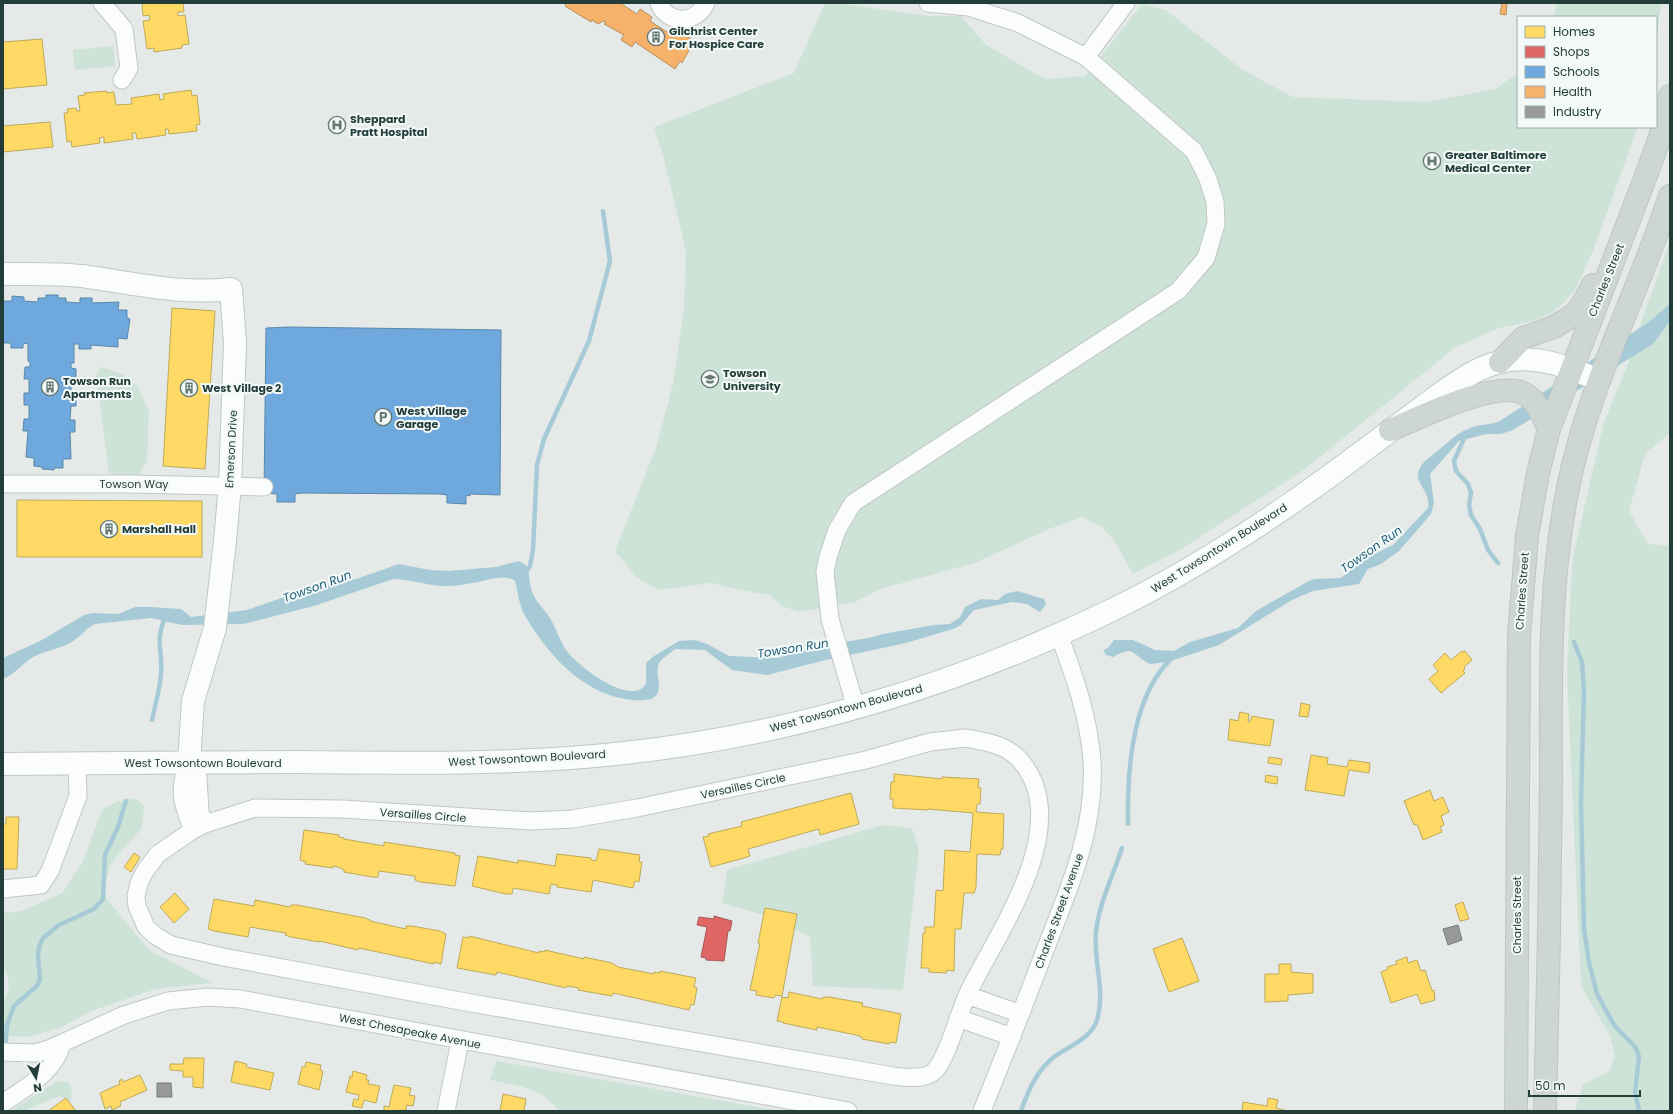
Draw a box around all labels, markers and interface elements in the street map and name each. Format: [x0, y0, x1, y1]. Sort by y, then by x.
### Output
legend [1517, 16, 1657, 128]
place label: Gilchrist Center For Hospice Care [669, 23, 764, 52]
text: Homes [1553, 23, 1595, 40]
building icon: Gilchrist Center For Hospice Care [646, 27, 666, 47]
text: Shops [1553, 43, 1590, 60]
text: Schools [1553, 63, 1600, 80]
text: Health [1553, 83, 1592, 100]
text: Industry [1553, 103, 1602, 120]
place label: Sheppard Pratt Hospital [350, 111, 427, 140]
hospital icon: Sheppard Pratt Hospital [327, 115, 347, 135]
place label: Greater Baltimore Medical Center [1445, 147, 1547, 176]
hospital icon: Greater Baltimore Medical Center [1422, 151, 1442, 171]
street label: Charles Street [1584, 241, 1628, 319]
place label: Towson University [723, 365, 781, 394]
school or university icon: Towson University [700, 369, 720, 389]
place label: Towson Run Apartments [63, 373, 132, 402]
building icon: Towson Run Apartments [40, 377, 60, 397]
building icon: West Village 2 [179, 378, 199, 398]
place label: West Village 2 [202, 380, 281, 396]
place label: West Village Garage [396, 403, 467, 432]
parking icon: West Village Garage [373, 407, 393, 427]
street label: Emerson Drive [221, 409, 241, 488]
street label: Towson Way [99, 476, 169, 492]
street label: West Towsontown Boulevard [1148, 499, 1290, 597]
building icon: Marshall Hall [99, 519, 119, 539]
place label: Marshall Hall [122, 521, 196, 537]
water label: Towson Run [1337, 521, 1405, 577]
street label: Charles Street [1511, 552, 1533, 630]
water label: Towson Run [280, 566, 354, 606]
water label: Towson Run [756, 634, 830, 662]
street label: West Towsontown Boulevard [768, 680, 924, 736]
street label: West Towsontown Boulevard [448, 746, 606, 770]
street label: West Towsontown Boulevard [124, 755, 282, 771]
street label: Versailles Circle [699, 769, 787, 803]
street label: Versailles Circle [379, 804, 467, 826]
street label: Charles Street Avenue [1031, 851, 1087, 971]
street label: Charles Street [1509, 876, 1525, 954]
street label: West Chesapeake Avenue [338, 1009, 482, 1053]
north arrow [16, 1058, 56, 1098]
scale bar [1529, 1072, 1640, 1098]
text: 50 m [1535, 1077, 1566, 1094]
text: N [32, 1079, 43, 1096]

